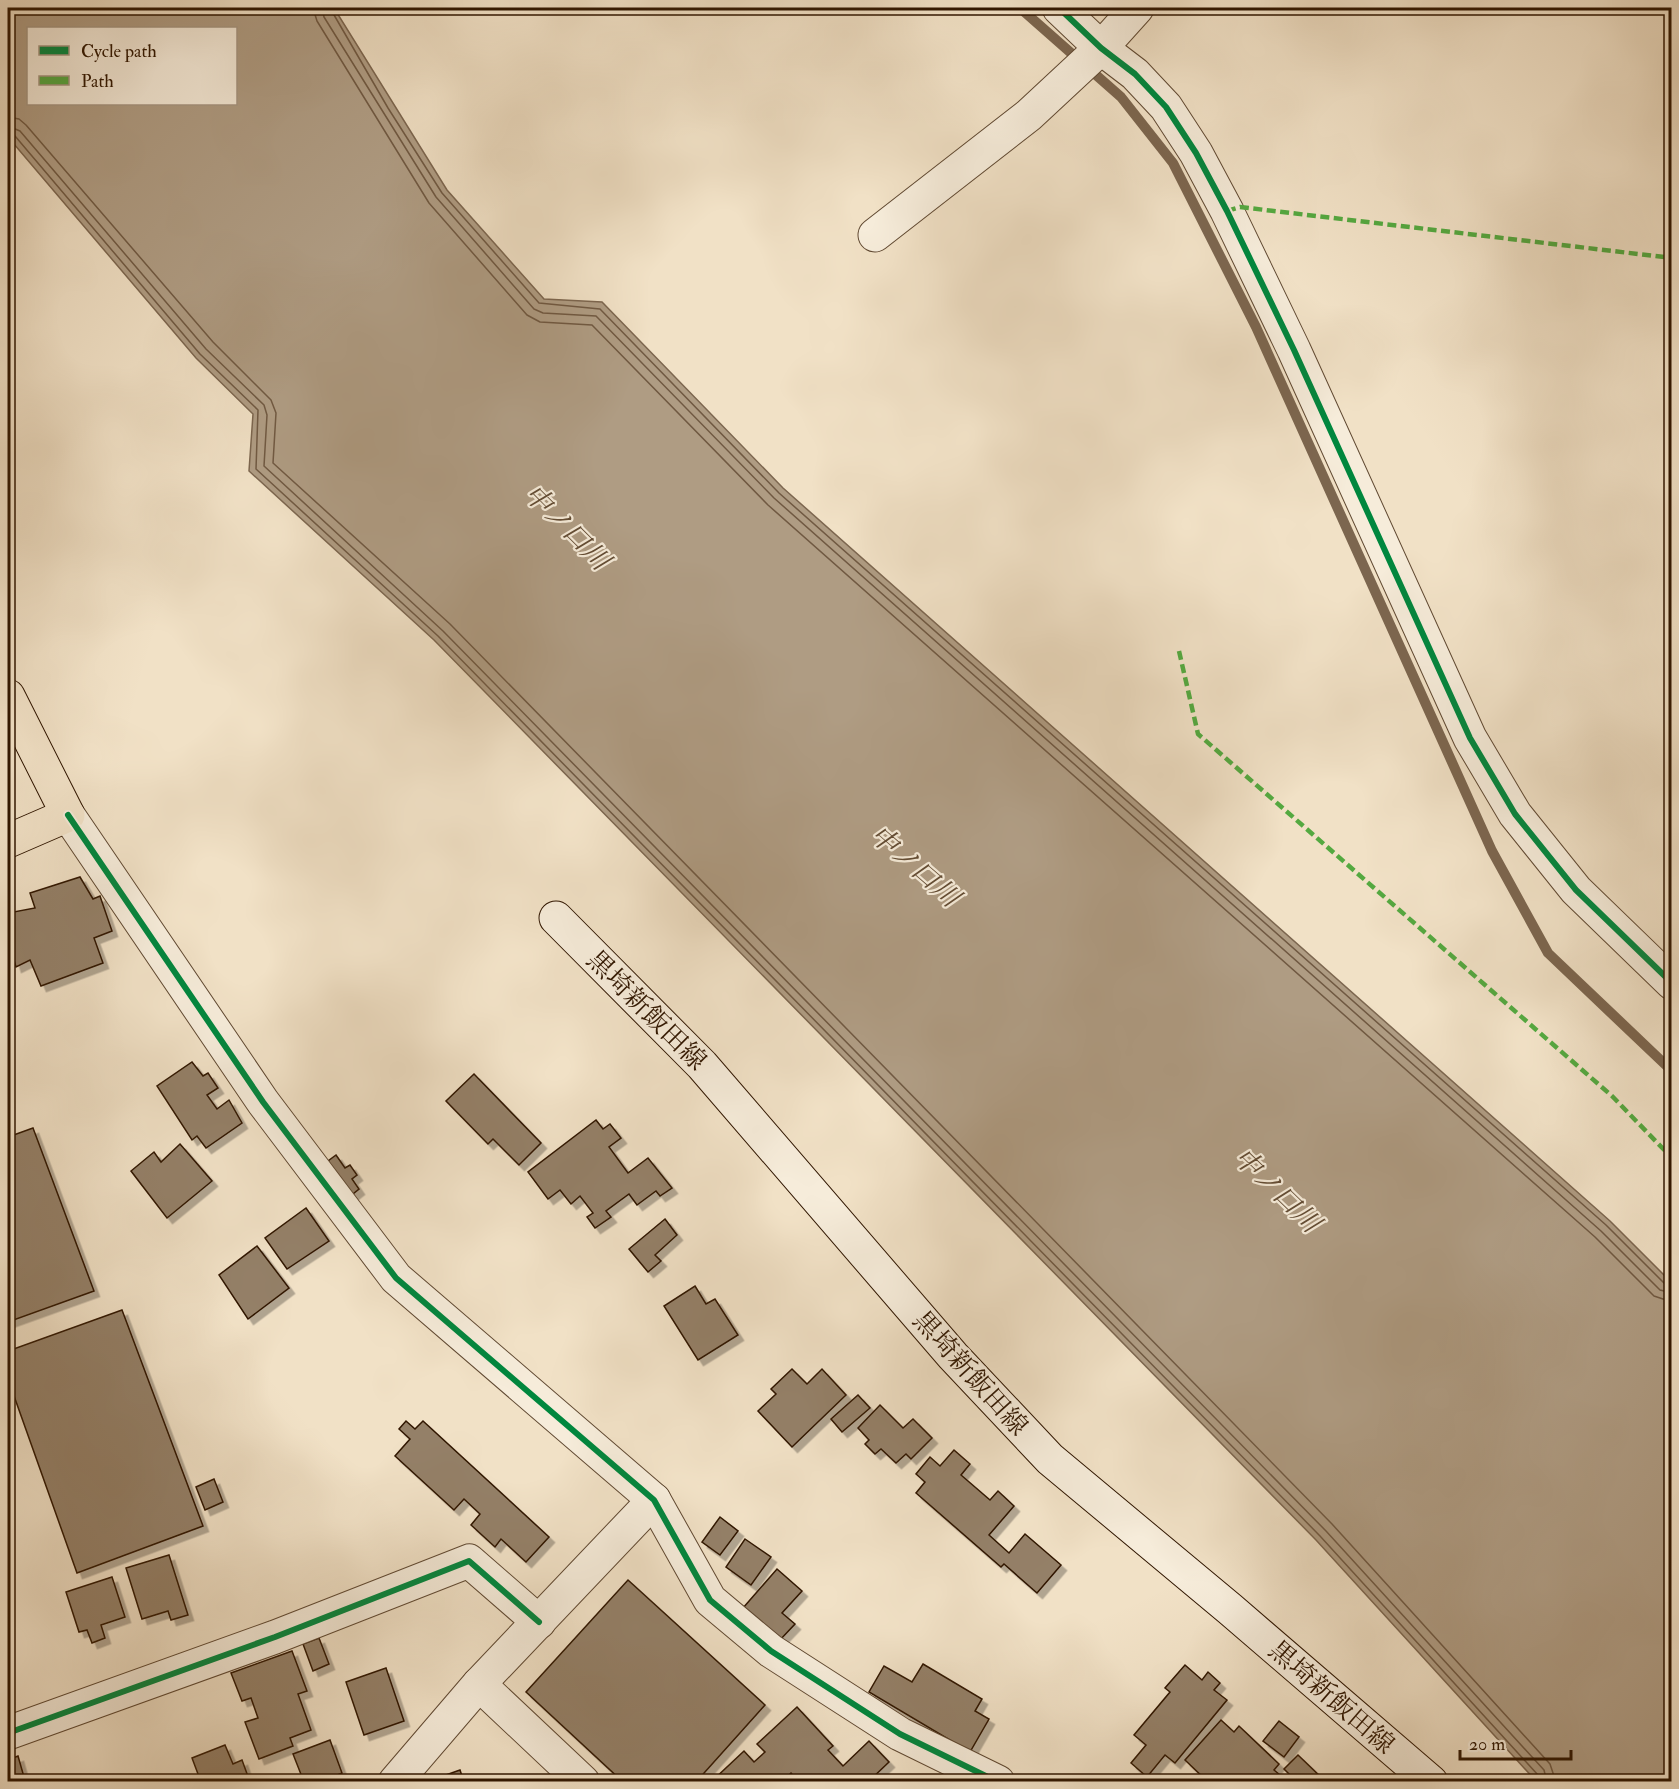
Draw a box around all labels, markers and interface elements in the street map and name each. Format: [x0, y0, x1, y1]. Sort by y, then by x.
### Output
legend [27, 27, 237, 105]
text: Cycle path [81, 40, 157, 63]
text: Path [81, 70, 114, 93]
water label: 中ノ口川 [517, 478, 619, 579]
water label: 中ノ口川 [863, 818, 969, 916]
street label: 黒埼新飯田線 [580, 944, 713, 1077]
water label: 中ノ口川 [1226, 1141, 1329, 1242]
street label: 黒埼新飯田線 [906, 1305, 1034, 1442]
street label: 黒埼新飯田線 [1262, 1635, 1401, 1761]
scale bar [1460, 1723, 1571, 1761]
text: 20 m [1469, 1733, 1505, 1756]

